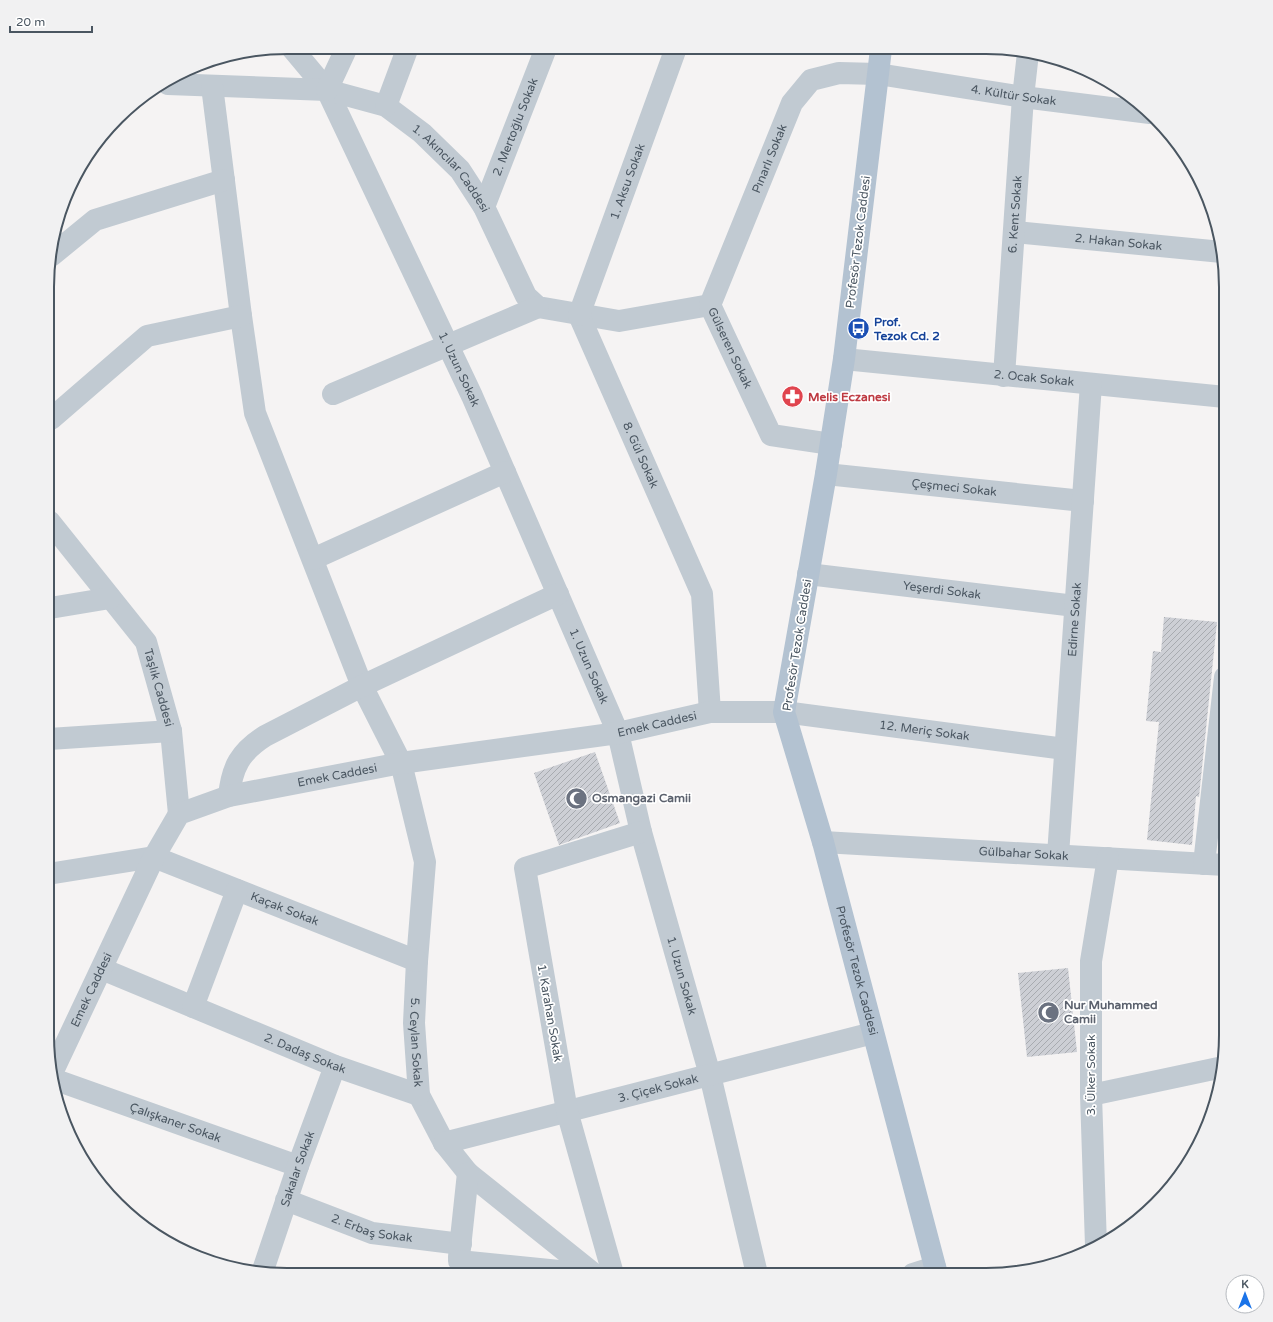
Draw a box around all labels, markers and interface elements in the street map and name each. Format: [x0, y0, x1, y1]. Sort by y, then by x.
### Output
scale bar [10, 8, 92, 34]
text: 20 m [16, 15, 45, 29]
street label: 2. Mertoğlu Sokak [490, 76, 541, 178]
street label: 4. Kültür Sokak [970, 82, 1058, 108]
street label: 1. Akıncılar Caddesi [410, 121, 492, 214]
street label: Pınarlı Sokak [749, 122, 790, 195]
street label: 1. Aksu Sokak [607, 141, 648, 221]
street label: Profesör Tezok Caddesi [843, 175, 873, 309]
street label: 6. Kent Sokak [1005, 175, 1025, 254]
street label: 2. Hakan Sokak [1074, 231, 1163, 253]
street label: Gülseren Sokak [705, 305, 755, 391]
place label: Prof. Tezok Cd. 2 [873, 315, 940, 343]
bus stop icon: Prof. Tezok Cd. 2 [846, 316, 872, 342]
street label: 1. Uzun Sokak [436, 330, 483, 409]
street label: 2. Ocak Sokak [993, 367, 1075, 389]
pharmacy icon: Melis Eczanesi [780, 384, 806, 410]
place label: Melis Eczanesi [808, 390, 891, 404]
street label: 8. Gül Sokak [620, 420, 662, 491]
street label: Çeşmeci Sokak [911, 476, 998, 499]
street label: Profesör Tezok Caddesi [780, 578, 814, 712]
street label: Yeşerdi Sokak [902, 578, 982, 602]
street label: Edirne Sokak [1065, 582, 1084, 657]
street label: 1. Uzun Sokak [566, 626, 612, 706]
street label: Taşlık Caddesi [141, 647, 176, 728]
street label: Emek Caddesi [616, 708, 698, 740]
street label: 12. Meriç Sokak [878, 718, 971, 743]
street label: Emek Caddesi [296, 761, 378, 790]
mosque icon: Osmangazi Camii [564, 785, 590, 811]
place label: Osmangazi Camii [592, 791, 691, 806]
street label: Gülbahar Sokak [978, 844, 1069, 863]
street label: Kaçak Sokak [249, 889, 321, 929]
street label: Profesör Tezok Caddesi [833, 904, 881, 1037]
street label: 1. Uzun Sokak [664, 935, 700, 1017]
street label: Emek Caddesi [68, 950, 115, 1029]
street label: 1. Karahan Sokak [535, 963, 566, 1063]
street label: 5. Ceylan Sokak [407, 997, 425, 1088]
place label: Nur Muhammed Camii [1064, 998, 1158, 1026]
mosque icon: Nur Muhammed Camii [1035, 999, 1061, 1025]
street label: 2. Dadaş Sokak [262, 1030, 348, 1076]
street label: 3. Ülker Sokak [1084, 1034, 1098, 1116]
street label: 3. Çiçek Sokak [616, 1071, 700, 1105]
street label: Çalışkaner Sokak [128, 1100, 224, 1145]
street label: Sakalar Sokak [278, 1129, 317, 1209]
street label: 2. Erbaş Sokak [329, 1211, 414, 1245]
north arrow [1225, 1274, 1265, 1314]
text: K [1241, 1278, 1249, 1291]

